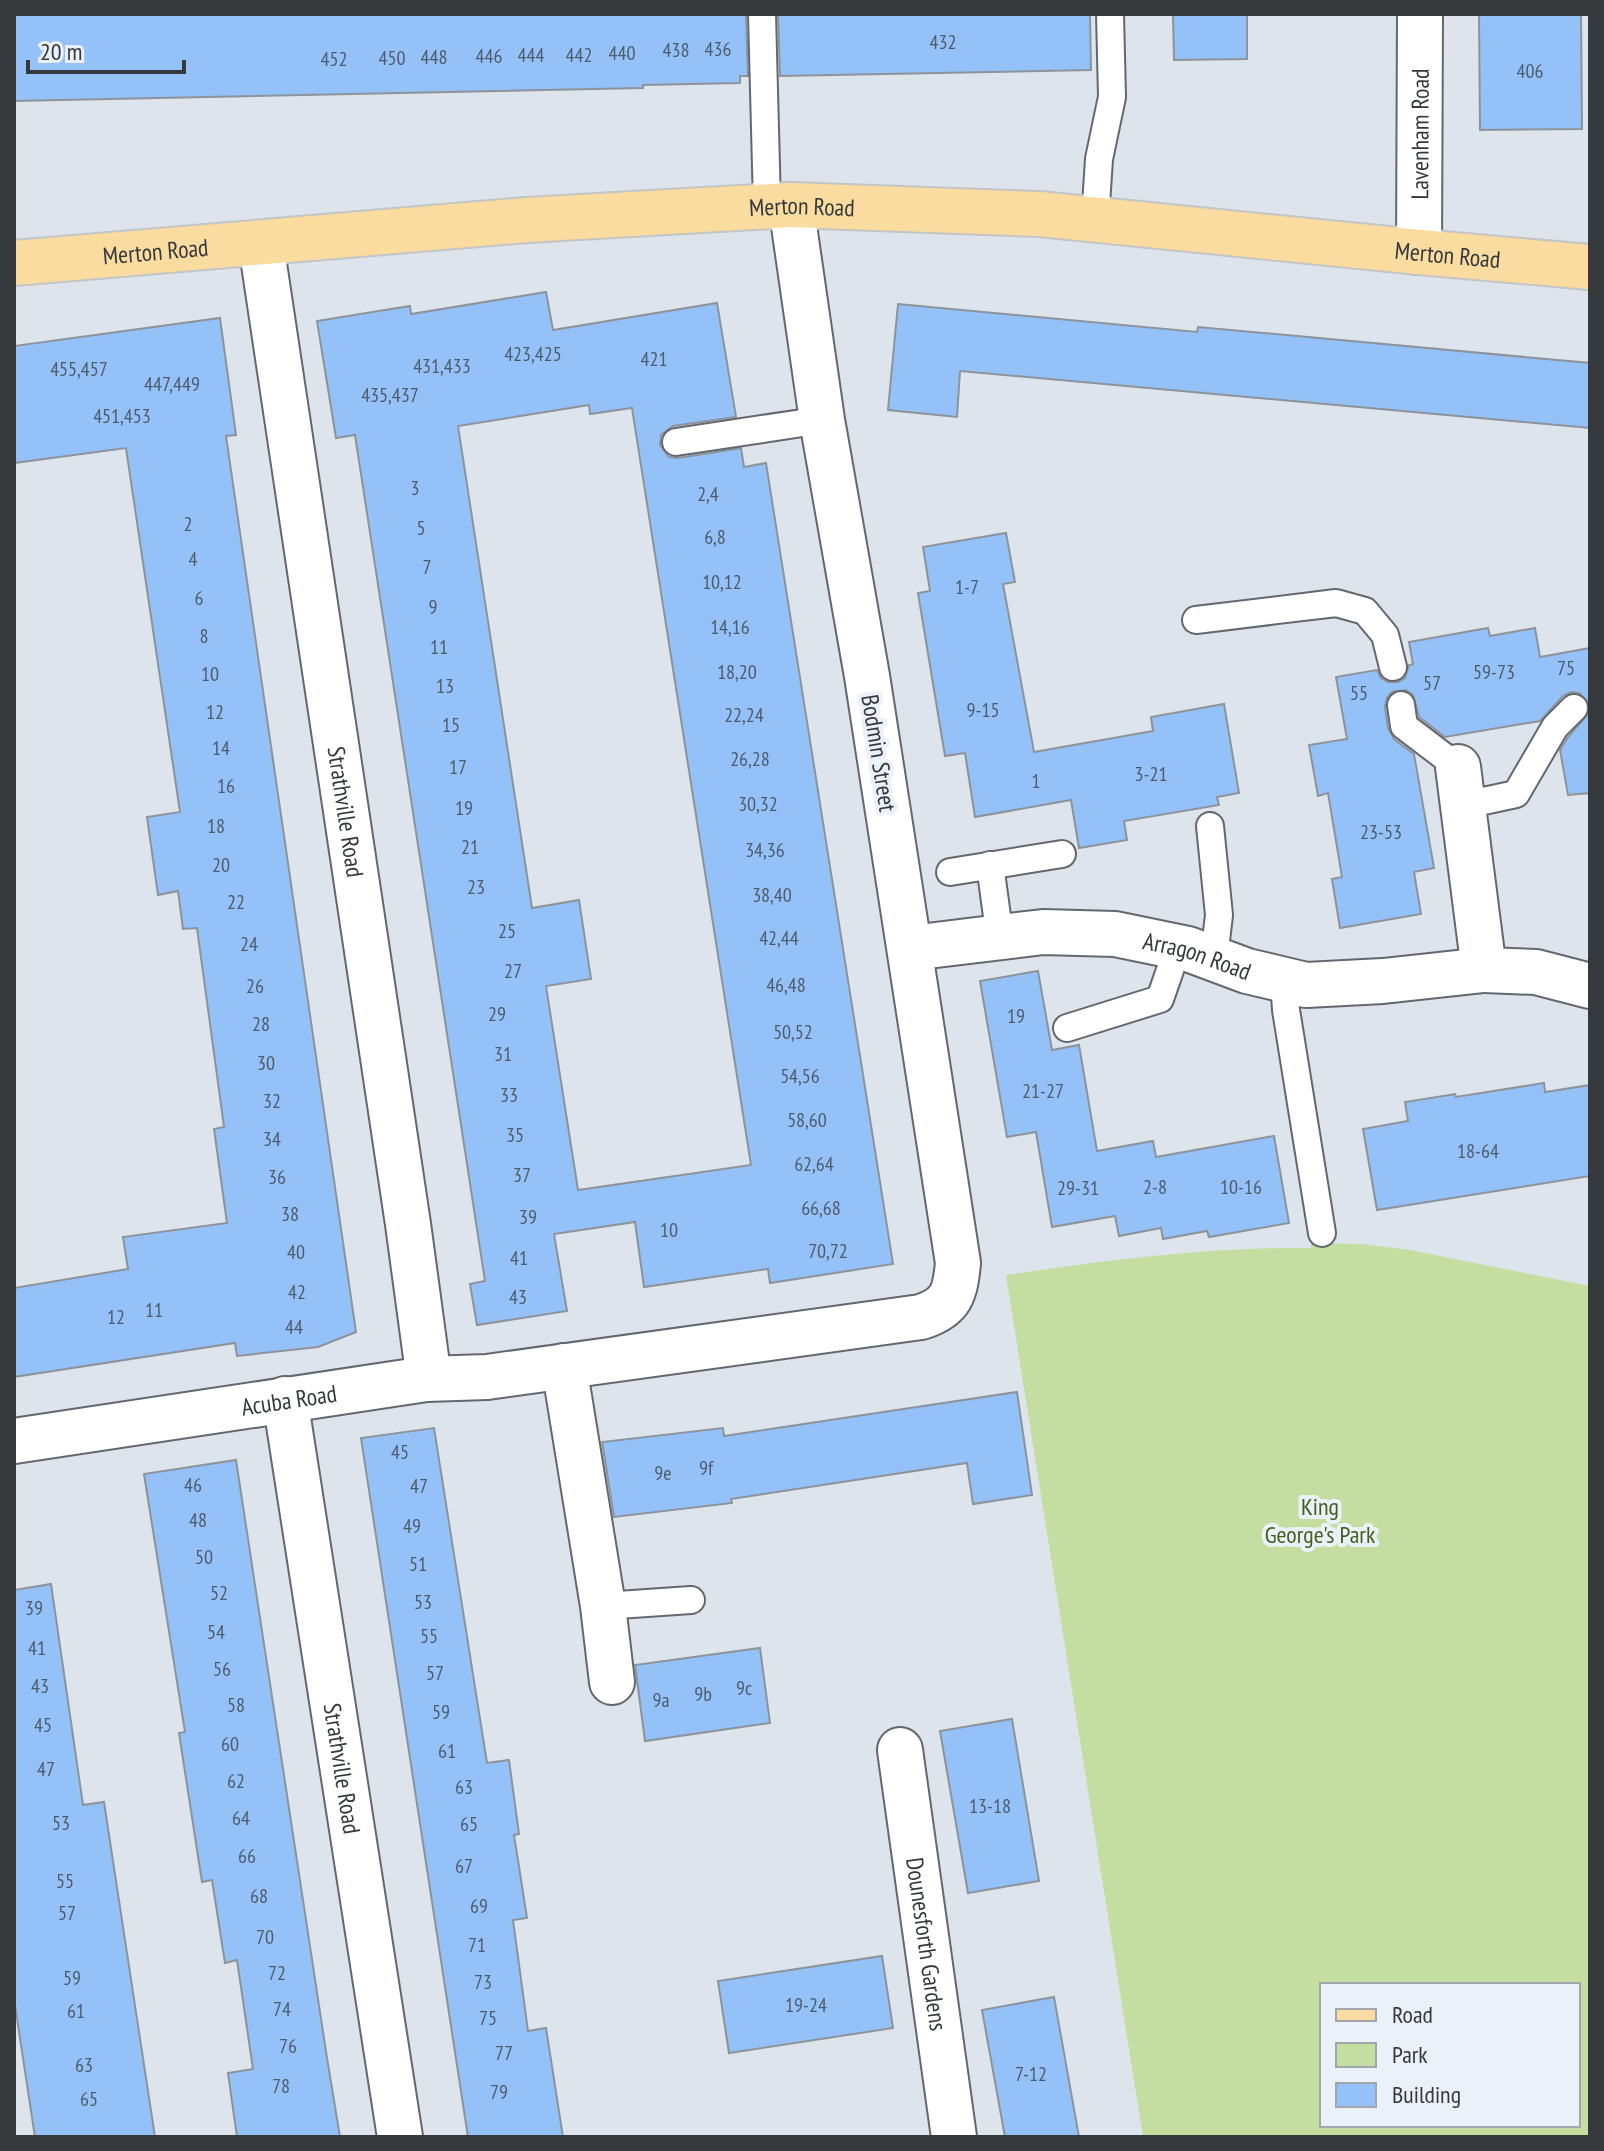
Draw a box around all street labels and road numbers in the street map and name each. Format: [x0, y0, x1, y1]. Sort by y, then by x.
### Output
street label: Lavenham Road [1404, 68, 1435, 200]
street label: Merton Road [748, 189, 855, 223]
street label: Merton Road [101, 231, 210, 271]
street label: Merton Road [1393, 234, 1502, 275]
street label: Bodmin Street [854, 692, 904, 814]
street label: Strathville Road [321, 744, 371, 879]
street label: Arragon Road [1141, 925, 1255, 987]
street label: Acuba Road [239, 1377, 339, 1422]
street label: Strathville Road [317, 1701, 368, 1836]
street label: Dounesforth Gardens [900, 1855, 955, 2033]

